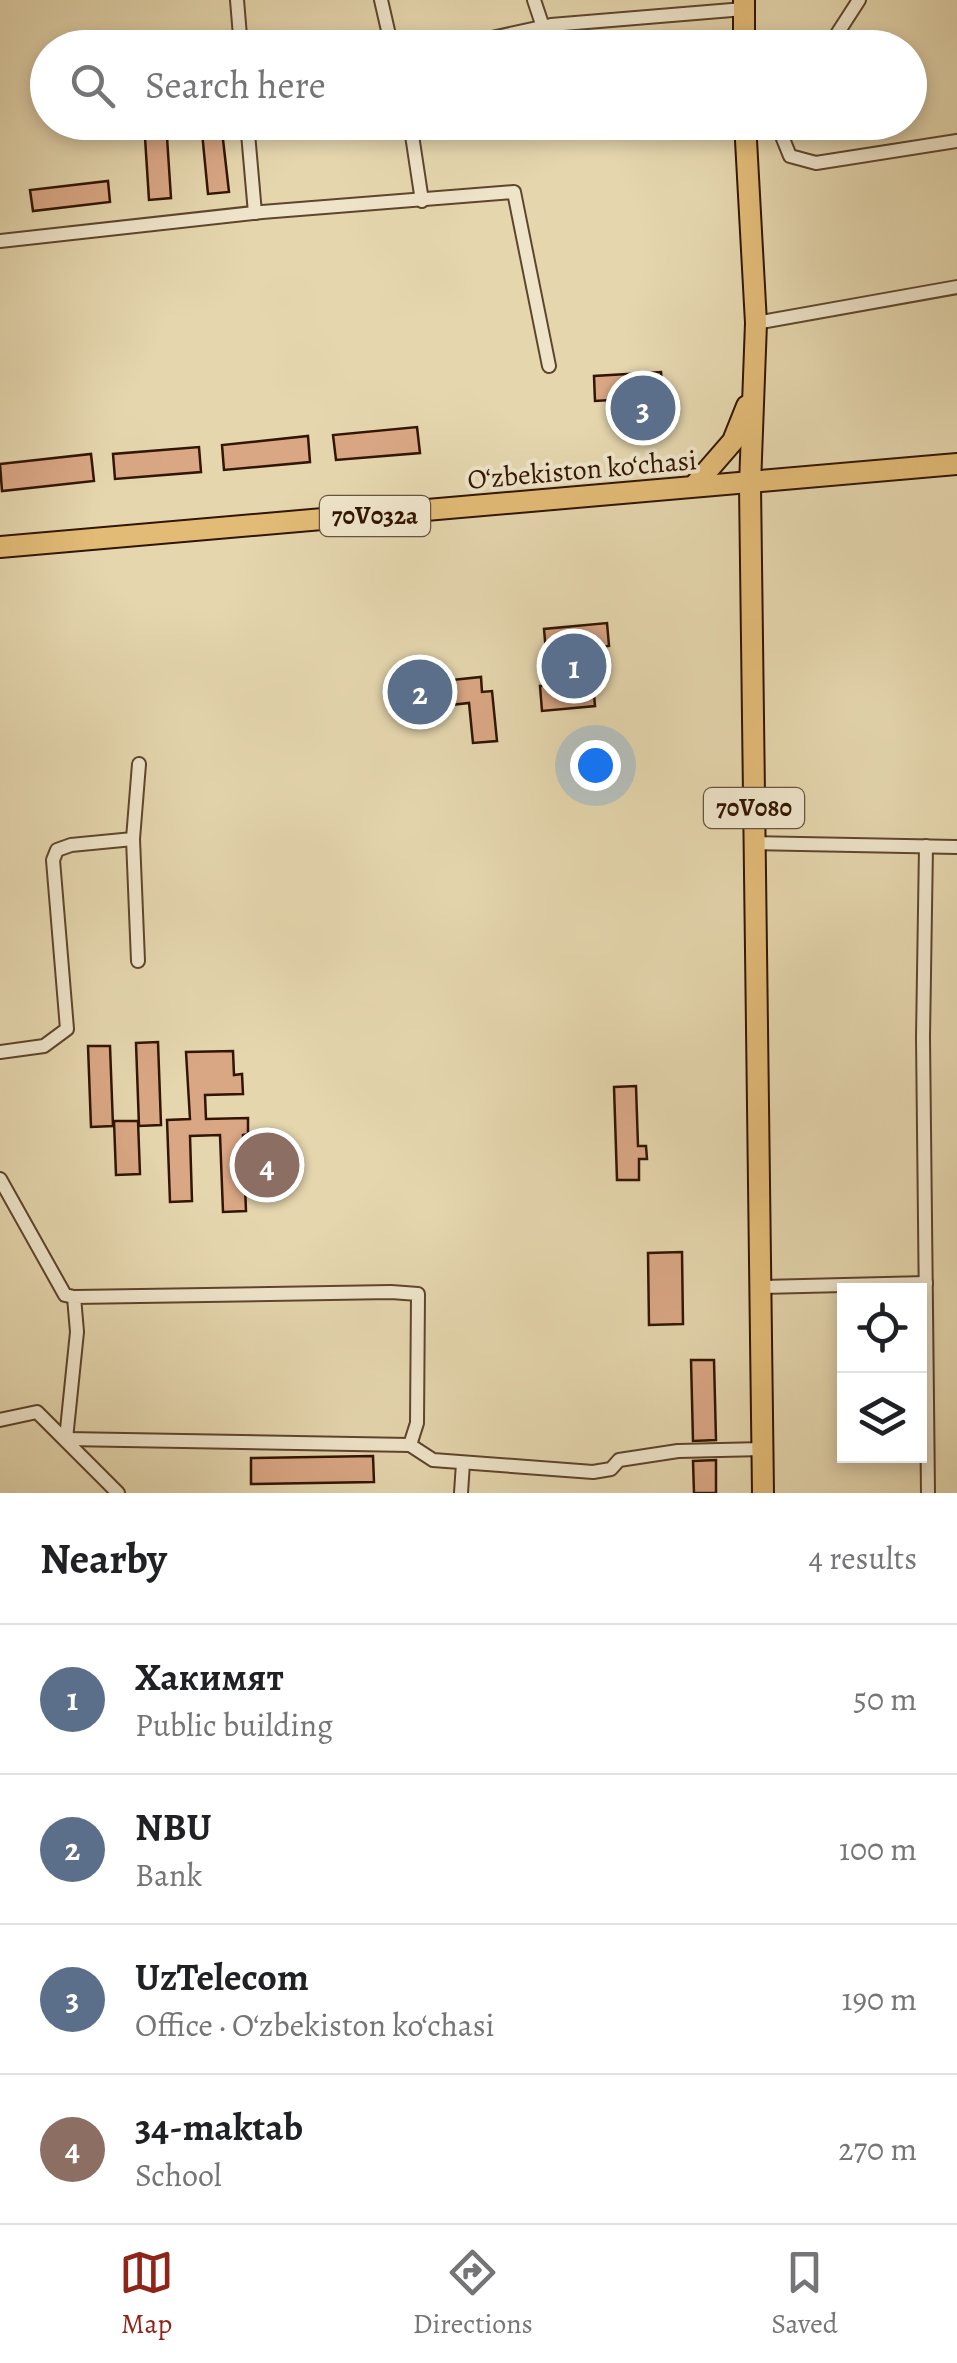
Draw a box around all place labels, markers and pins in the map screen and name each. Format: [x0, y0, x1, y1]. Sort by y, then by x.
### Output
pin: 3 [610, 370, 676, 446]
pin: 1 [542, 628, 606, 704]
pin: 2 [388, 654, 452, 730]
pin: 4 [234, 1128, 300, 1202]

